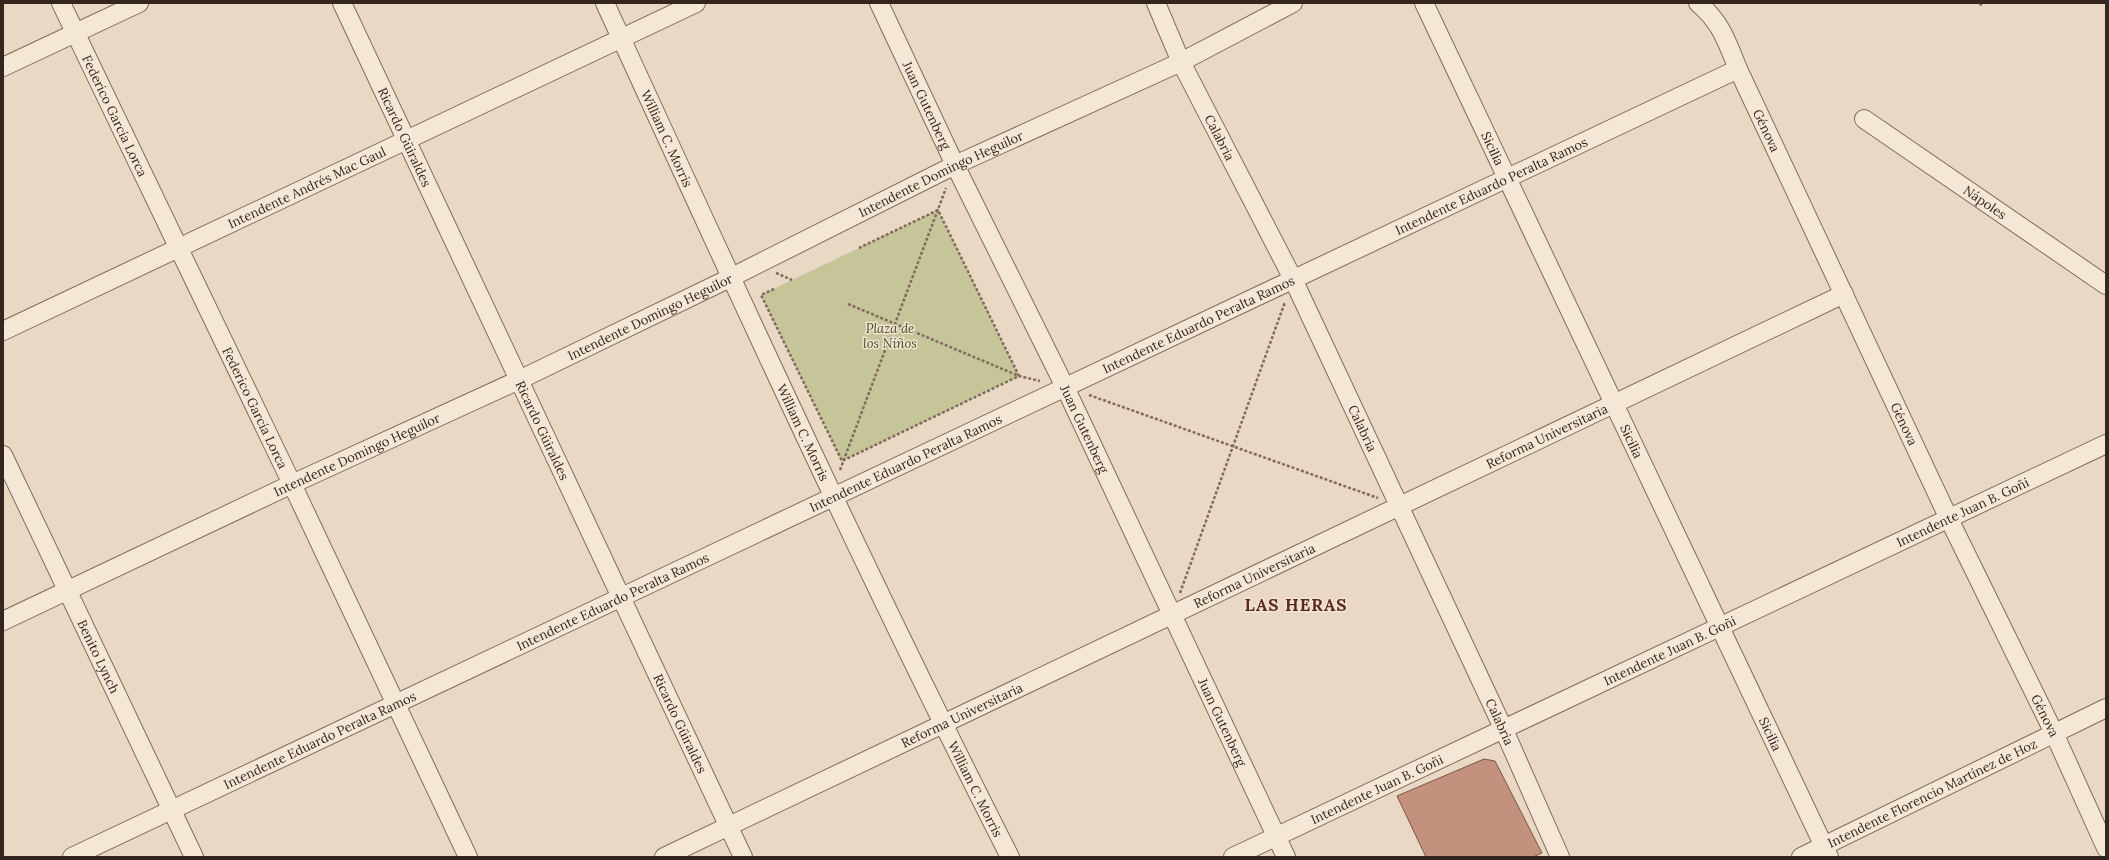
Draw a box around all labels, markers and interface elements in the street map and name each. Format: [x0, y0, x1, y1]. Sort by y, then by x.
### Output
street label: Federico García Lorca [79, 52, 152, 180]
street label: Juan Gutenberg [899, 57, 955, 153]
street label: Ricardo Güiraldes [374, 85, 436, 189]
street label: William C. Morris [637, 87, 697, 190]
street label: Génova [1749, 106, 1784, 155]
street label: Calabria [1201, 111, 1239, 164]
street label: Intendente Domingo Heguilor [855, 126, 1026, 221]
street label: Sicilia [1478, 129, 1508, 168]
street label: Intendente Eduardo Peralta Ramos [1392, 133, 1590, 238]
street label: Intendente Andrés Mac Gaul [225, 142, 389, 232]
street label: Nápoles [1960, 181, 2010, 223]
street label: Intendente Domingo Heguilor [565, 269, 736, 364]
street label: Intendente Eduardo Peralta Ramos [1099, 271, 1297, 377]
park label: Plaza de los Niños [863, 320, 917, 352]
street label: Federico García Lorca [219, 344, 292, 472]
street label: Ricardo Güiraldes [512, 378, 573, 483]
street label: William C. Morris [773, 381, 833, 484]
street label: Juan Gutenberg [1056, 381, 1113, 477]
street label: Reforma Universitaria [1483, 399, 1610, 472]
street label: Génova [1887, 400, 1922, 448]
street label: Calabria [1345, 402, 1381, 455]
street label: Intendente Domingo Heguilor [271, 409, 443, 500]
street label: Intendente Eduardo Peralta Ramos [807, 410, 1004, 516]
street label: Sicilia [1617, 422, 1647, 461]
street label: Intendente Juan B. Goñi [1893, 473, 2032, 550]
street label: Reforma Universitaria [1191, 539, 1318, 612]
street label: Intendente Eduardo Peralta Ramos [514, 549, 711, 654]
district label: LAS HERAS [1245, 594, 1348, 616]
street label: Intendente Juan B. Goñi [1601, 612, 1739, 689]
street label: Benito Lynch [74, 617, 124, 696]
street label: Ricardo Güiraldes [650, 671, 711, 776]
street label: Juan Gutenberg [1194, 674, 1251, 770]
street label: Reforma Universitaria [898, 679, 1026, 751]
street label: Intendente Eduardo Peralta Ramos [221, 687, 419, 793]
street label: Génova [2028, 691, 2063, 740]
street label: Calabria [1482, 696, 1518, 748]
street label: Sicilia [1755, 714, 1786, 754]
street label: Intendente Florencio Martínez de Hoz [1825, 734, 2040, 851]
street label: William C. Morris [945, 738, 1007, 840]
street label: Intendente Juan B. Goñi [1308, 750, 1446, 828]

